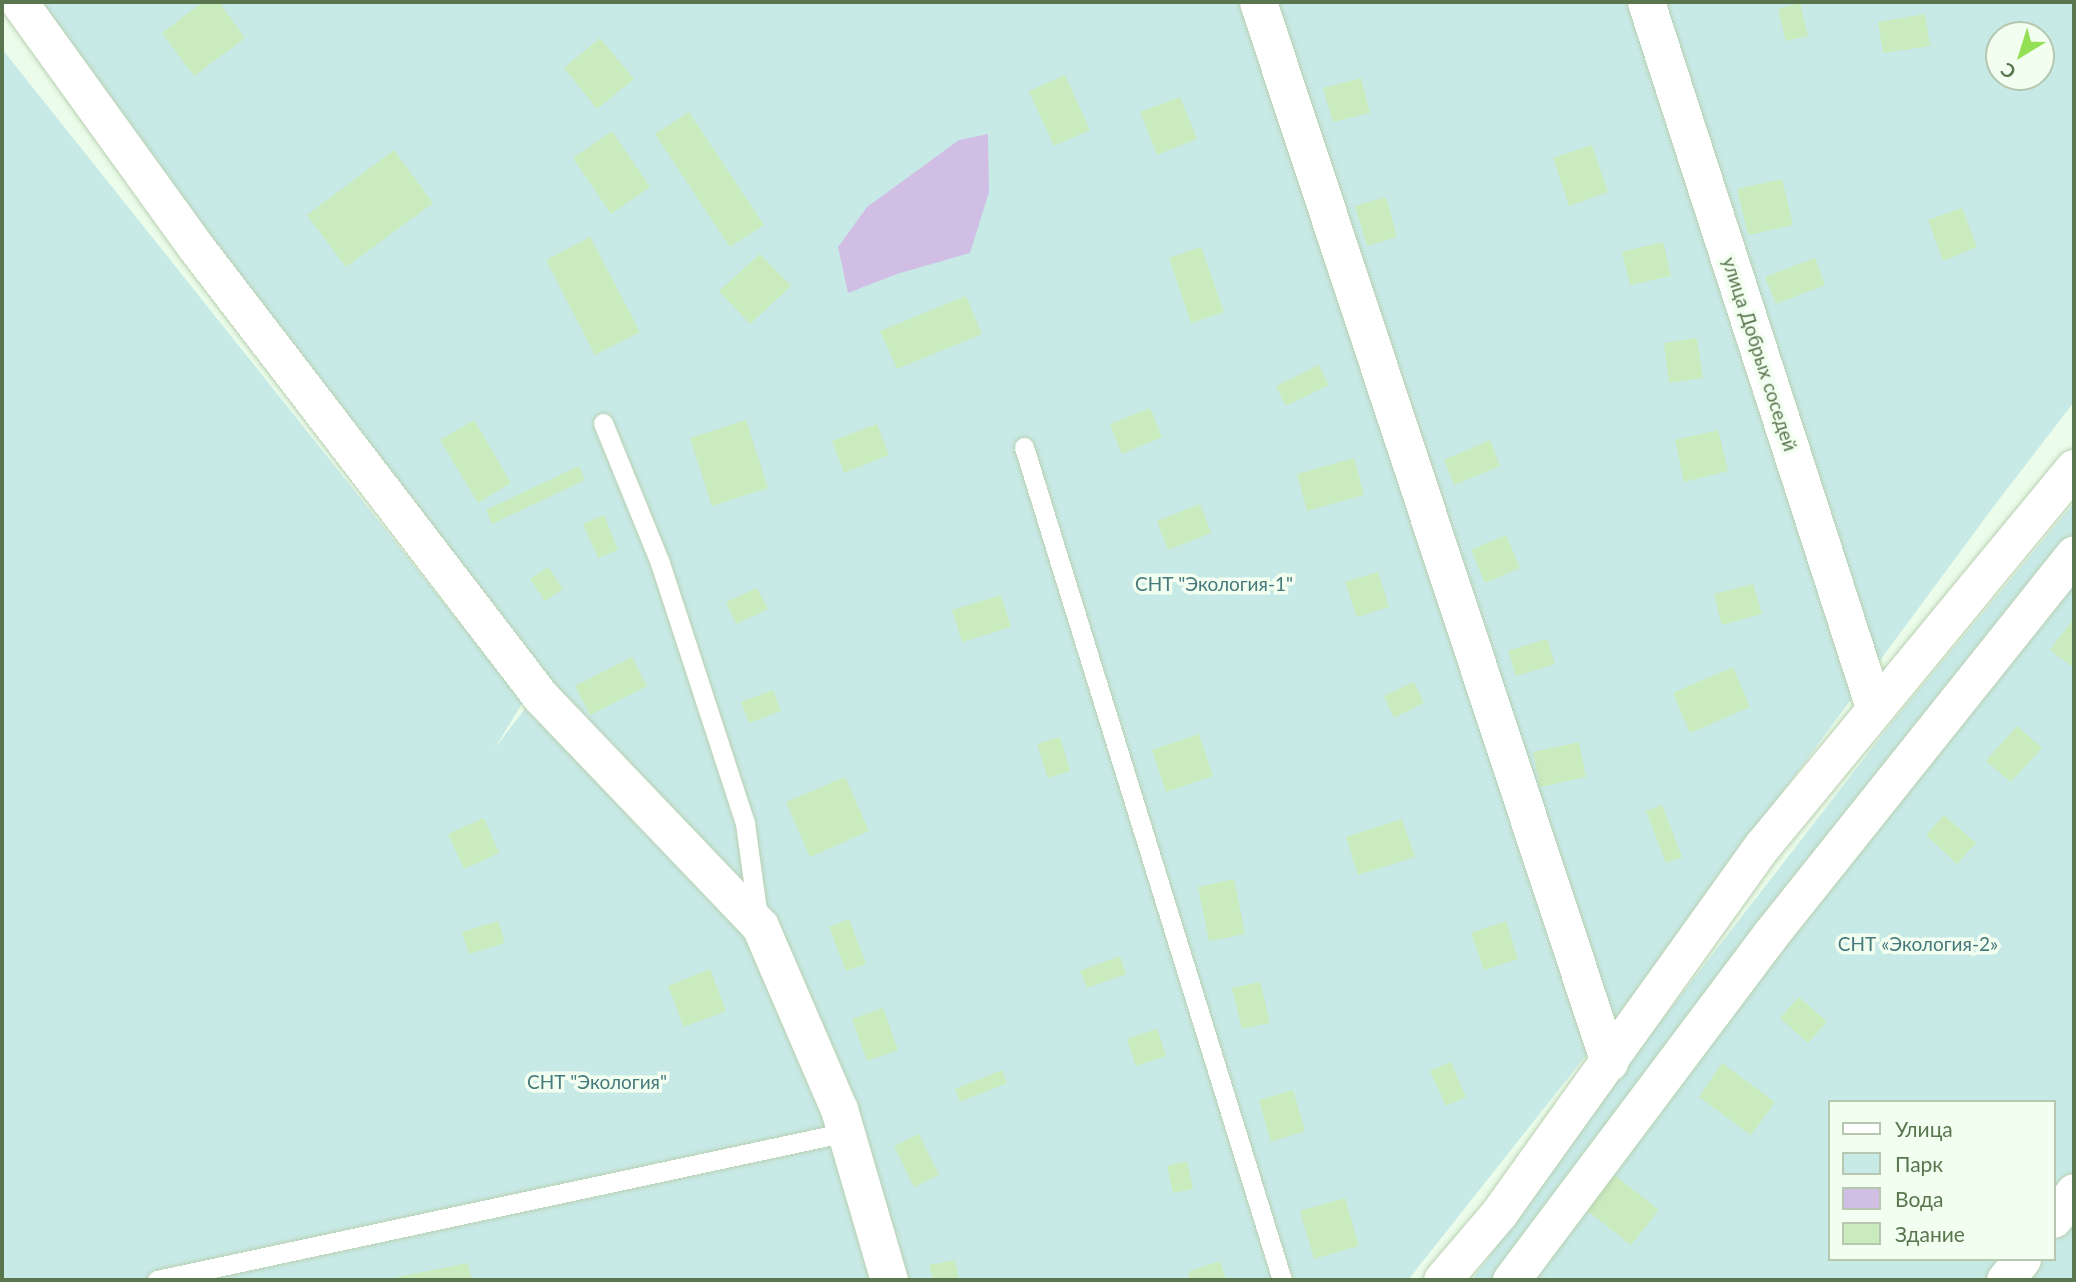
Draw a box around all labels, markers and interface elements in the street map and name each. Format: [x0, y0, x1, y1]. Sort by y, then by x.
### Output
north arrow [1985, 21, 2055, 91]
text: С [1996, 58, 2020, 84]
street label: улица Добрых соседей [1718, 254, 1802, 454]
park label: СНТ "Экология-1" [1135, 573, 1293, 595]
park label: СНТ «Экология-2» [1838, 933, 1998, 955]
park label: СНТ "Экология" [527, 1071, 667, 1093]
legend [1828, 1100, 2055, 1261]
text: Улица [1895, 1116, 1953, 1141]
text: Парк [1895, 1151, 1943, 1176]
text: Вода [1895, 1186, 1943, 1211]
text: Здание [1895, 1221, 1965, 1246]

